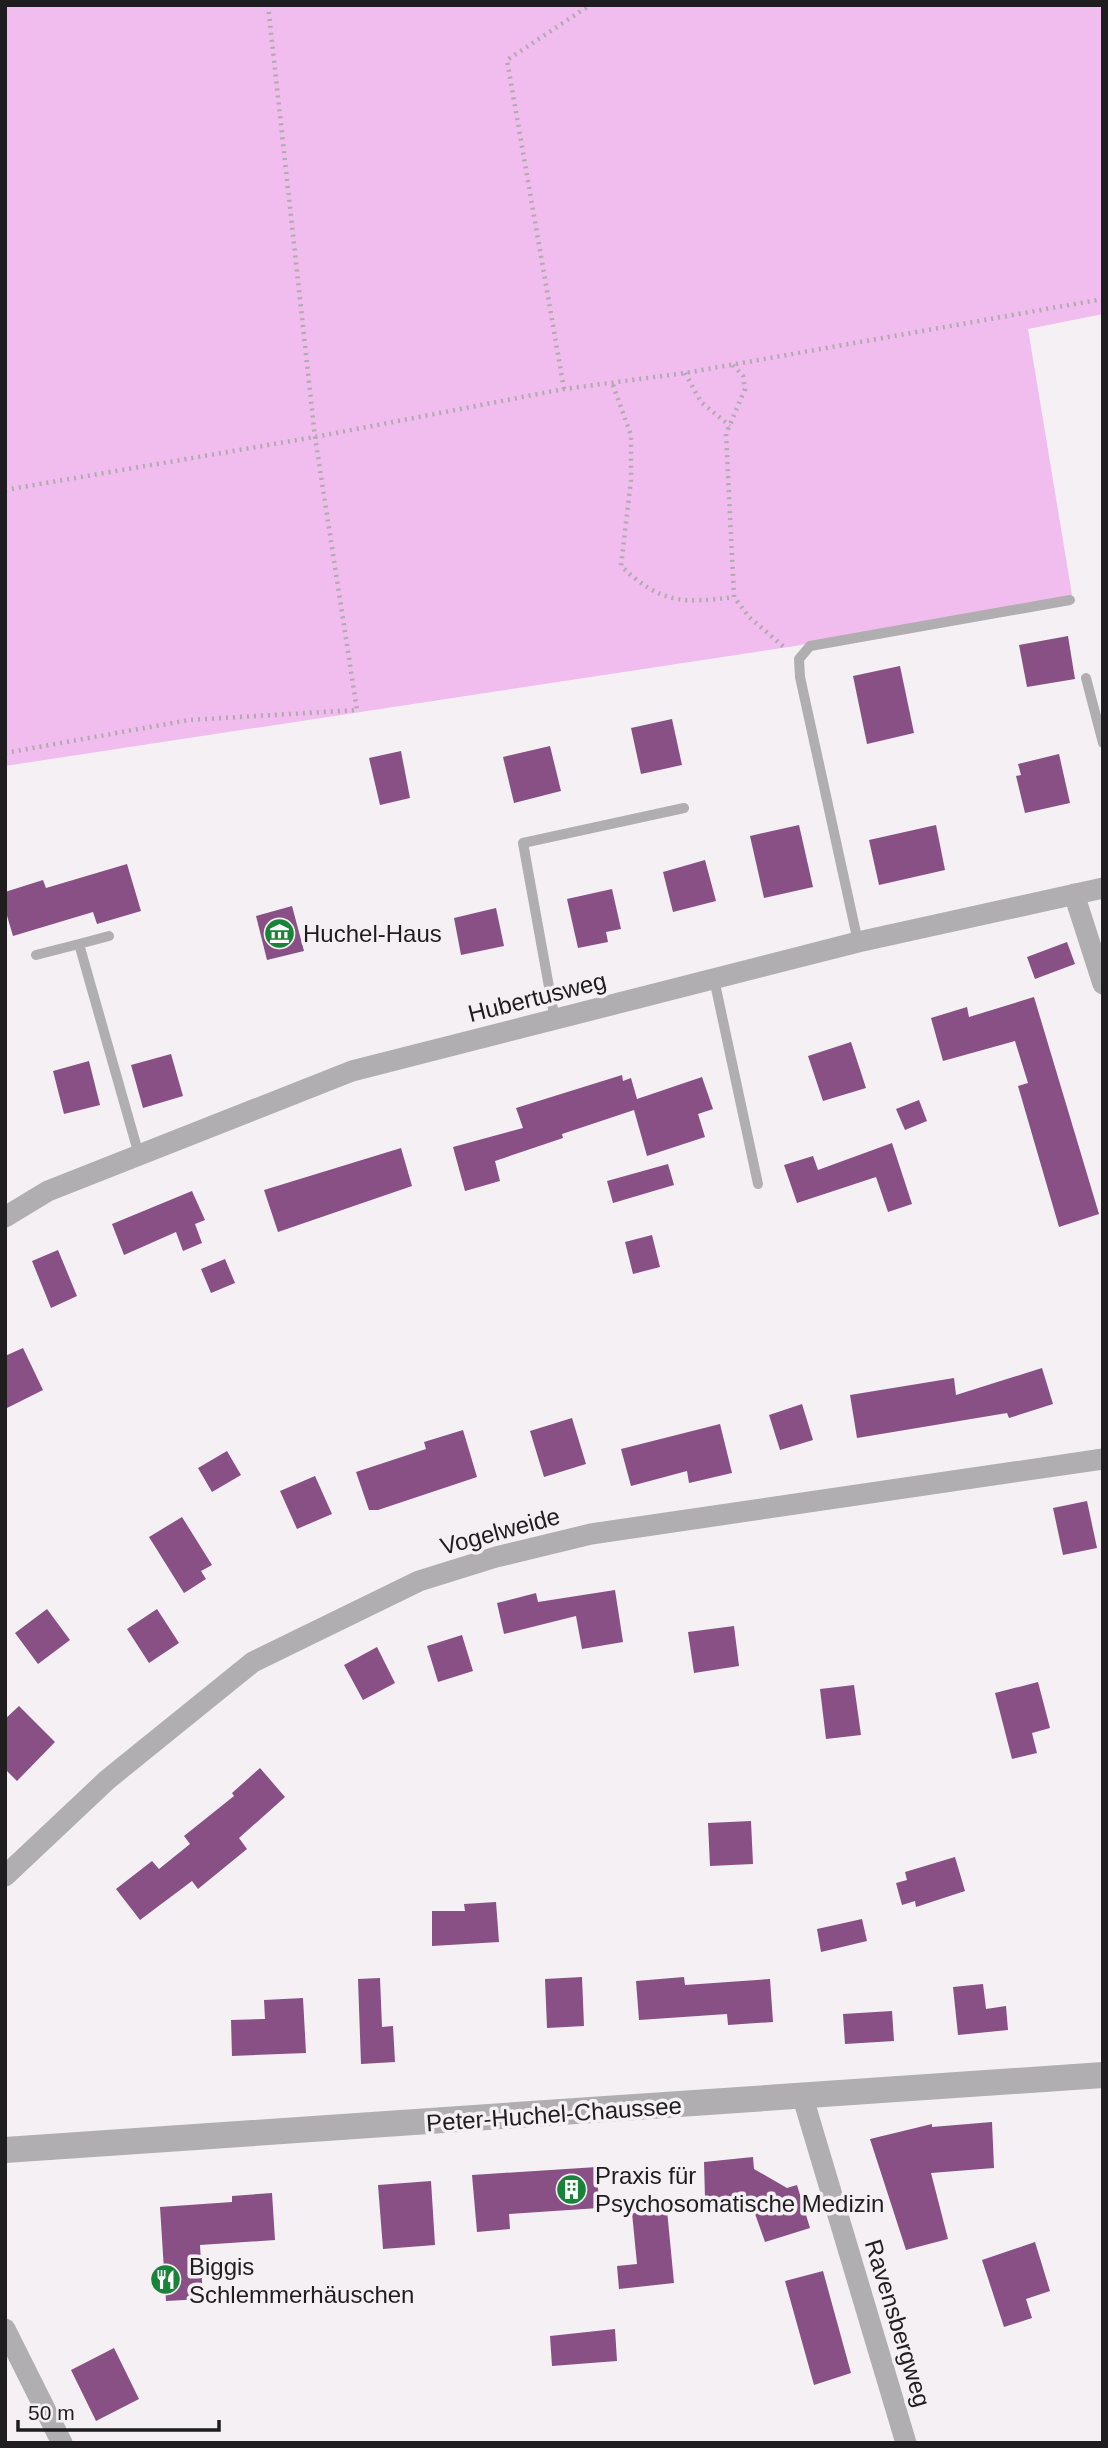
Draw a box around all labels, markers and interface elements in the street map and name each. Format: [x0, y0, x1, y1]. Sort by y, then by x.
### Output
museum icon: Huchel-Haus [263, 916, 297, 950]
place label: Huchel-Haus [303, 920, 442, 947]
street label: Hubertusweg [465, 967, 609, 1027]
street label: Vogelweide [437, 1502, 563, 1560]
street label: Peter-Huchel-Chaussee [425, 2092, 683, 2136]
place label: Praxis für Psychosomatische Medizin [595, 2162, 884, 2217]
building icon: Praxis für Psychosomatische Medizin [555, 2172, 589, 2206]
street label: Ravensbergweg [860, 2236, 936, 2410]
place label: Biggis Schlemmerhäuschen [189, 2253, 414, 2308]
restaurant icon: Biggis Schlemmerhäuschen [149, 2263, 183, 2297]
scale bar [18, 2388, 219, 2432]
text: 50 m [28, 2401, 75, 2424]

